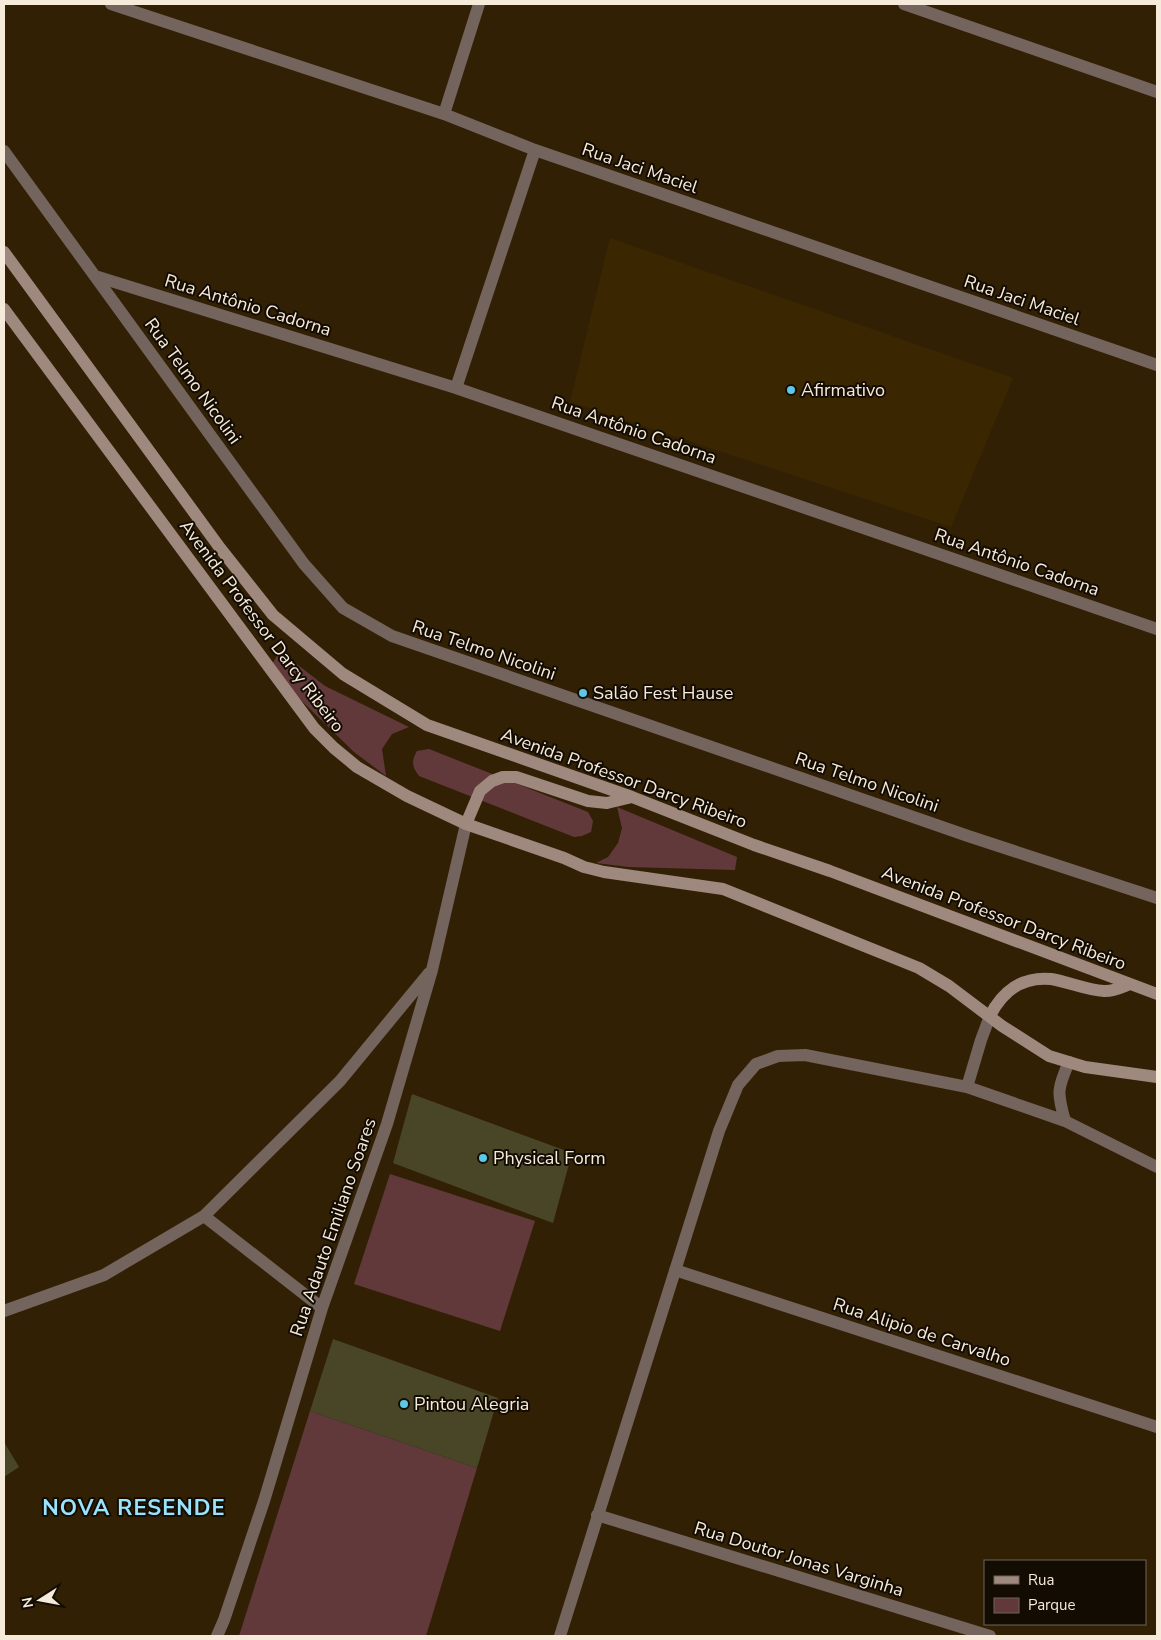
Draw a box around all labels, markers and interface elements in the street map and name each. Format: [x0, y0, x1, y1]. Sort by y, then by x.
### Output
street label: Rua Jaci Maciel [579, 137, 702, 199]
street label: Rua Antônio Cadorna [162, 268, 334, 342]
street label: Rua Jaci Maciel [961, 269, 1084, 331]
street label: Rua Telmo Nicolini [139, 313, 247, 449]
place label: Afirmativo [801, 378, 885, 402]
marker: Afirmativo [785, 384, 797, 396]
street label: Rua Antônio Cadorna [548, 390, 720, 470]
street label: Avenida Professor Darcy Ribeiro [174, 515, 350, 737]
street label: Rua Antônio Cadorna [931, 522, 1103, 602]
street label: Rua Telmo Nicolini [409, 614, 559, 686]
place label: Salão Fest Hause [593, 681, 733, 705]
marker: Salão Fest Hause [577, 687, 589, 699]
street label: Avenida Professor Darcy Ribeiro [498, 722, 750, 834]
street label: Rua Telmo Nicolini [792, 746, 942, 818]
street label: Avenida Professor Darcy Ribeiro [878, 860, 1130, 976]
street label: Rua Adauto Emiliano Soares [284, 1115, 382, 1339]
place label: Physical Form [493, 1146, 606, 1170]
marker: Physical Form [477, 1152, 489, 1164]
street label: Rua Alipio de Carvalho [830, 1292, 1014, 1372]
place label: Pintou Alegria [414, 1392, 529, 1416]
marker: Pintou Alegria [398, 1398, 410, 1410]
district label: NOVA RESENDE [42, 1493, 226, 1523]
street label: Rua Doutor Jonas Varginha [691, 1516, 907, 1602]
legend [984, 1560, 1146, 1625]
text: Rua [1028, 1570, 1054, 1590]
north arrow [15, 1575, 65, 1625]
text: N [17, 1595, 38, 1609]
text: Parque [1028, 1595, 1076, 1615]

